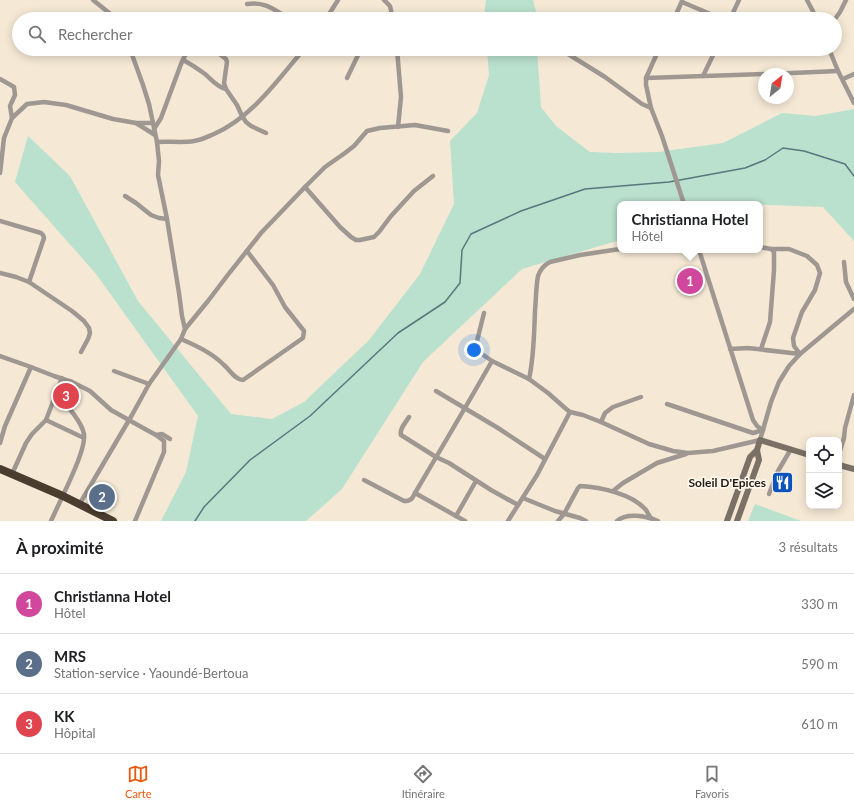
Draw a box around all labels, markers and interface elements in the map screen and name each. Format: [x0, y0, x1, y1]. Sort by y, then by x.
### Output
search box [12, 12, 842, 56]
icon: search [26, 23, 48, 45]
text: Rechercher [58, 25, 132, 43]
north arrow [758, 68, 794, 104]
popup [617, 201, 763, 253]
text: Christianna Hotel [632, 210, 748, 228]
text: Hôtel [632, 228, 663, 244]
pin: 1 [677, 266, 703, 296]
your location [464, 340, 484, 360]
pin: 3 [53, 381, 79, 411]
map controls [806, 437, 842, 509]
button: locate [806, 437, 842, 473]
restaurant icon: Soleil D'Epices [769, 470, 795, 496]
button: layers [806, 473, 842, 509]
place label: Soleil D'Epices [689, 475, 766, 490]
pin: 2 [89, 482, 115, 512]
text: À proximité [16, 537, 104, 558]
text: 3 résultats [779, 539, 838, 555]
text: Christianna Hotel [54, 587, 171, 605]
text: 1 [25, 596, 33, 612]
text: 330 m [801, 596, 838, 612]
text: Hôtel [54, 605, 86, 621]
text: MRS [54, 647, 86, 665]
text: 2 [25, 656, 33, 672]
text: 590 m [801, 656, 838, 672]
text: Station-service · Yaoundé-Bertoua [54, 665, 248, 681]
text: KK [54, 707, 75, 725]
text: 3 [25, 716, 33, 732]
text: 610 m [801, 716, 838, 732]
text: Hôpital [54, 725, 96, 741]
tab: Carte [125, 763, 152, 800]
tab: Itinéraire [402, 763, 445, 800]
tab: Favoris [695, 763, 729, 800]

